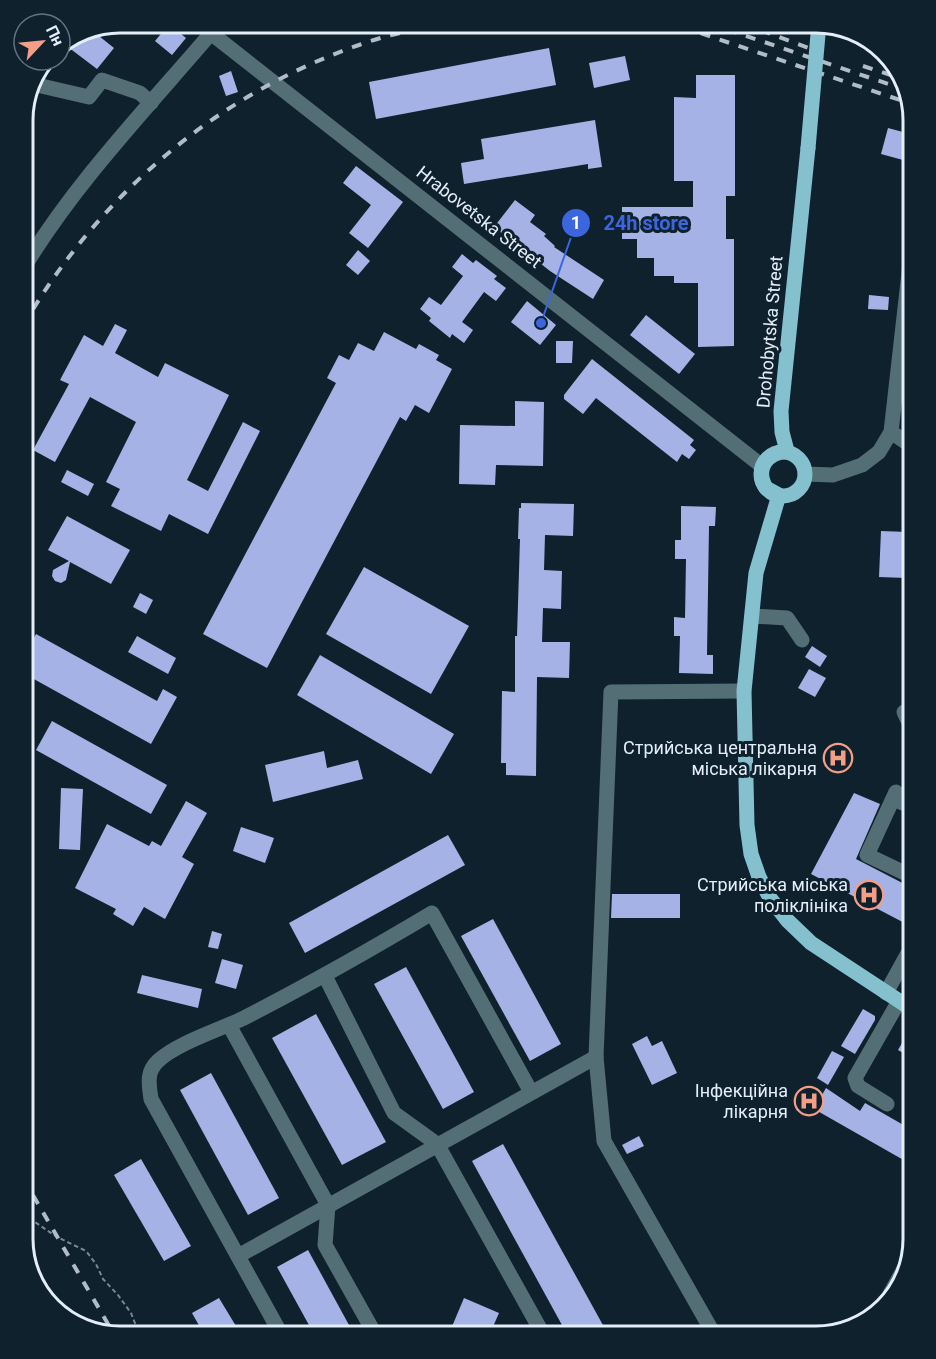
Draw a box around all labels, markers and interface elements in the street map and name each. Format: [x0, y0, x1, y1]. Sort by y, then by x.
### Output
north arrow [12, 12, 72, 72]
text: Пн [42, 22, 68, 49]
street label: Hrabovetska Street [413, 161, 546, 272]
callout: 24h store [561, 204, 701, 242]
text: 24h store [603, 211, 689, 235]
text: 1 [571, 212, 581, 233]
street label: Drohobytska Street [752, 255, 787, 409]
place label: Стрийська центральна міська лікарня [623, 737, 817, 779]
hospital icon: Стрийська центральна міська лікарня [822, 742, 854, 774]
place label: Стрийська міська поліклініка [697, 874, 848, 916]
hospital icon: Стрийська міська поліклініка [853, 879, 885, 911]
place label: Інфекційна лікарня [695, 1080, 788, 1122]
hospital icon: Інфекційна лікарня [793, 1085, 825, 1117]

